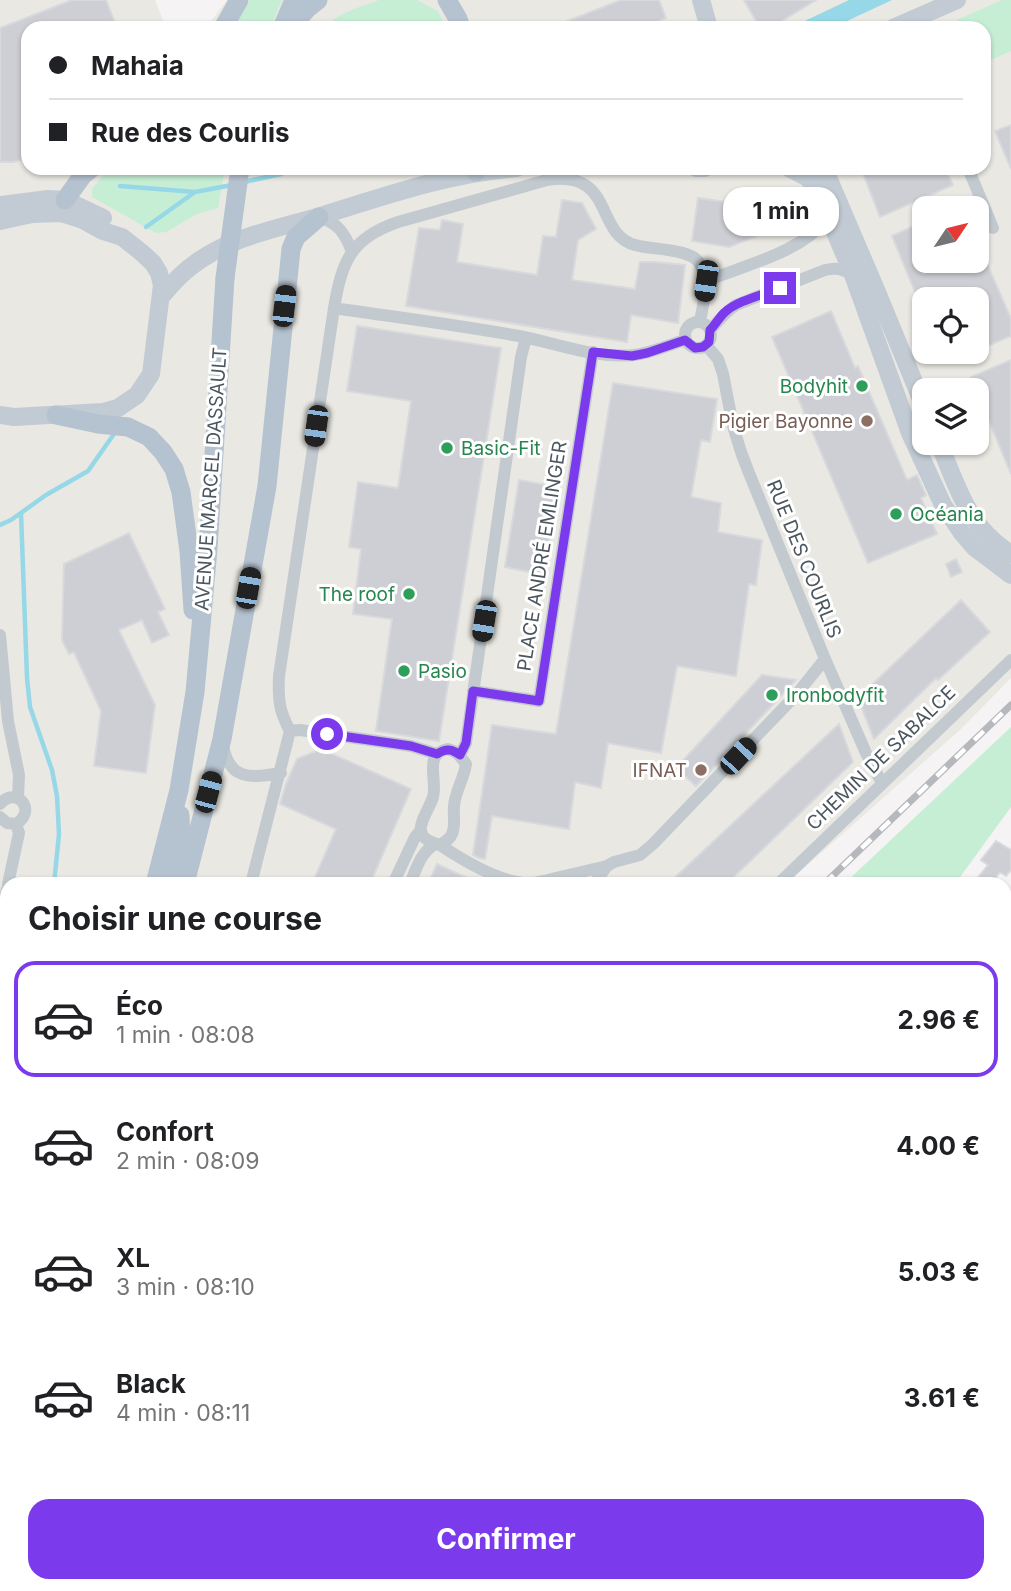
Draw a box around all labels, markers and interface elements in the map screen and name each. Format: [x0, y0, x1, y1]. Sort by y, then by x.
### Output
text: Mahaia [91, 50, 184, 81]
text: Rue des Courlis [91, 117, 290, 148]
callout: 1 min [722, 187, 838, 236]
north arrow [912, 196, 989, 273]
map controls [912, 196, 989, 455]
text: 1 min [753, 197, 809, 225]
car [693, 259, 720, 303]
route end [764, 272, 796, 304]
car [272, 284, 297, 328]
button: locate [912, 287, 989, 364]
street label: AVENUE MARCEL DASSAULT [190, 346, 232, 612]
place label: Bodyhit [780, 375, 848, 398]
marker: Bodyhit [854, 378, 870, 394]
button: layers [912, 378, 989, 455]
car [303, 404, 330, 448]
place label: Pigier Bayonne [718, 410, 853, 433]
marker: Pigier Bayonne [859, 413, 875, 429]
place label: Basic-Fit [461, 437, 540, 460]
street label: PLACE ANDRÉ EMLINGER [511, 439, 572, 673]
marker: Basic-Fit [439, 440, 455, 456]
street label: RUE DES COURLIS [762, 477, 846, 641]
place label: Océania [910, 503, 984, 526]
marker: Océania [888, 506, 904, 522]
car [235, 565, 262, 611]
place label: The roof [318, 583, 395, 606]
marker: The roof [401, 586, 417, 602]
car [471, 599, 498, 643]
place label: Pasio [418, 660, 467, 683]
marker: Pasio [396, 663, 412, 679]
street label: CHEMIN DE SABALCE [802, 681, 960, 835]
place label: Ironbodyfit [786, 684, 884, 707]
marker: Ironbodyfit [764, 687, 780, 703]
route start [311, 718, 343, 750]
car [716, 733, 761, 779]
place label: IFNAT [633, 759, 687, 782]
marker: IFNAT [693, 762, 709, 778]
car [193, 769, 224, 815]
text: Choisir une course [28, 899, 322, 938]
icon: car [32, 988, 95, 1051]
text: Éco [116, 990, 163, 1021]
text: 2.96 € [898, 1004, 980, 1035]
text: 1 min · 08:08 [116, 1021, 255, 1049]
icon: car [32, 1114, 95, 1177]
text: Confort [116, 1116, 214, 1147]
text: 4.00 € [896, 1130, 980, 1161]
text: 2 min · 08:09 [116, 1147, 260, 1175]
icon: car [32, 1240, 95, 1303]
text: XL [116, 1242, 150, 1273]
text: 5.03 € [898, 1256, 980, 1287]
text: 3 min · 08:10 [116, 1273, 255, 1301]
icon: car [32, 1366, 95, 1429]
text: Black [116, 1368, 186, 1399]
text: 3.61 € [904, 1382, 980, 1413]
text: 4 min · 08:11 [116, 1399, 250, 1427]
button: Confirmer [28, 1499, 984, 1579]

